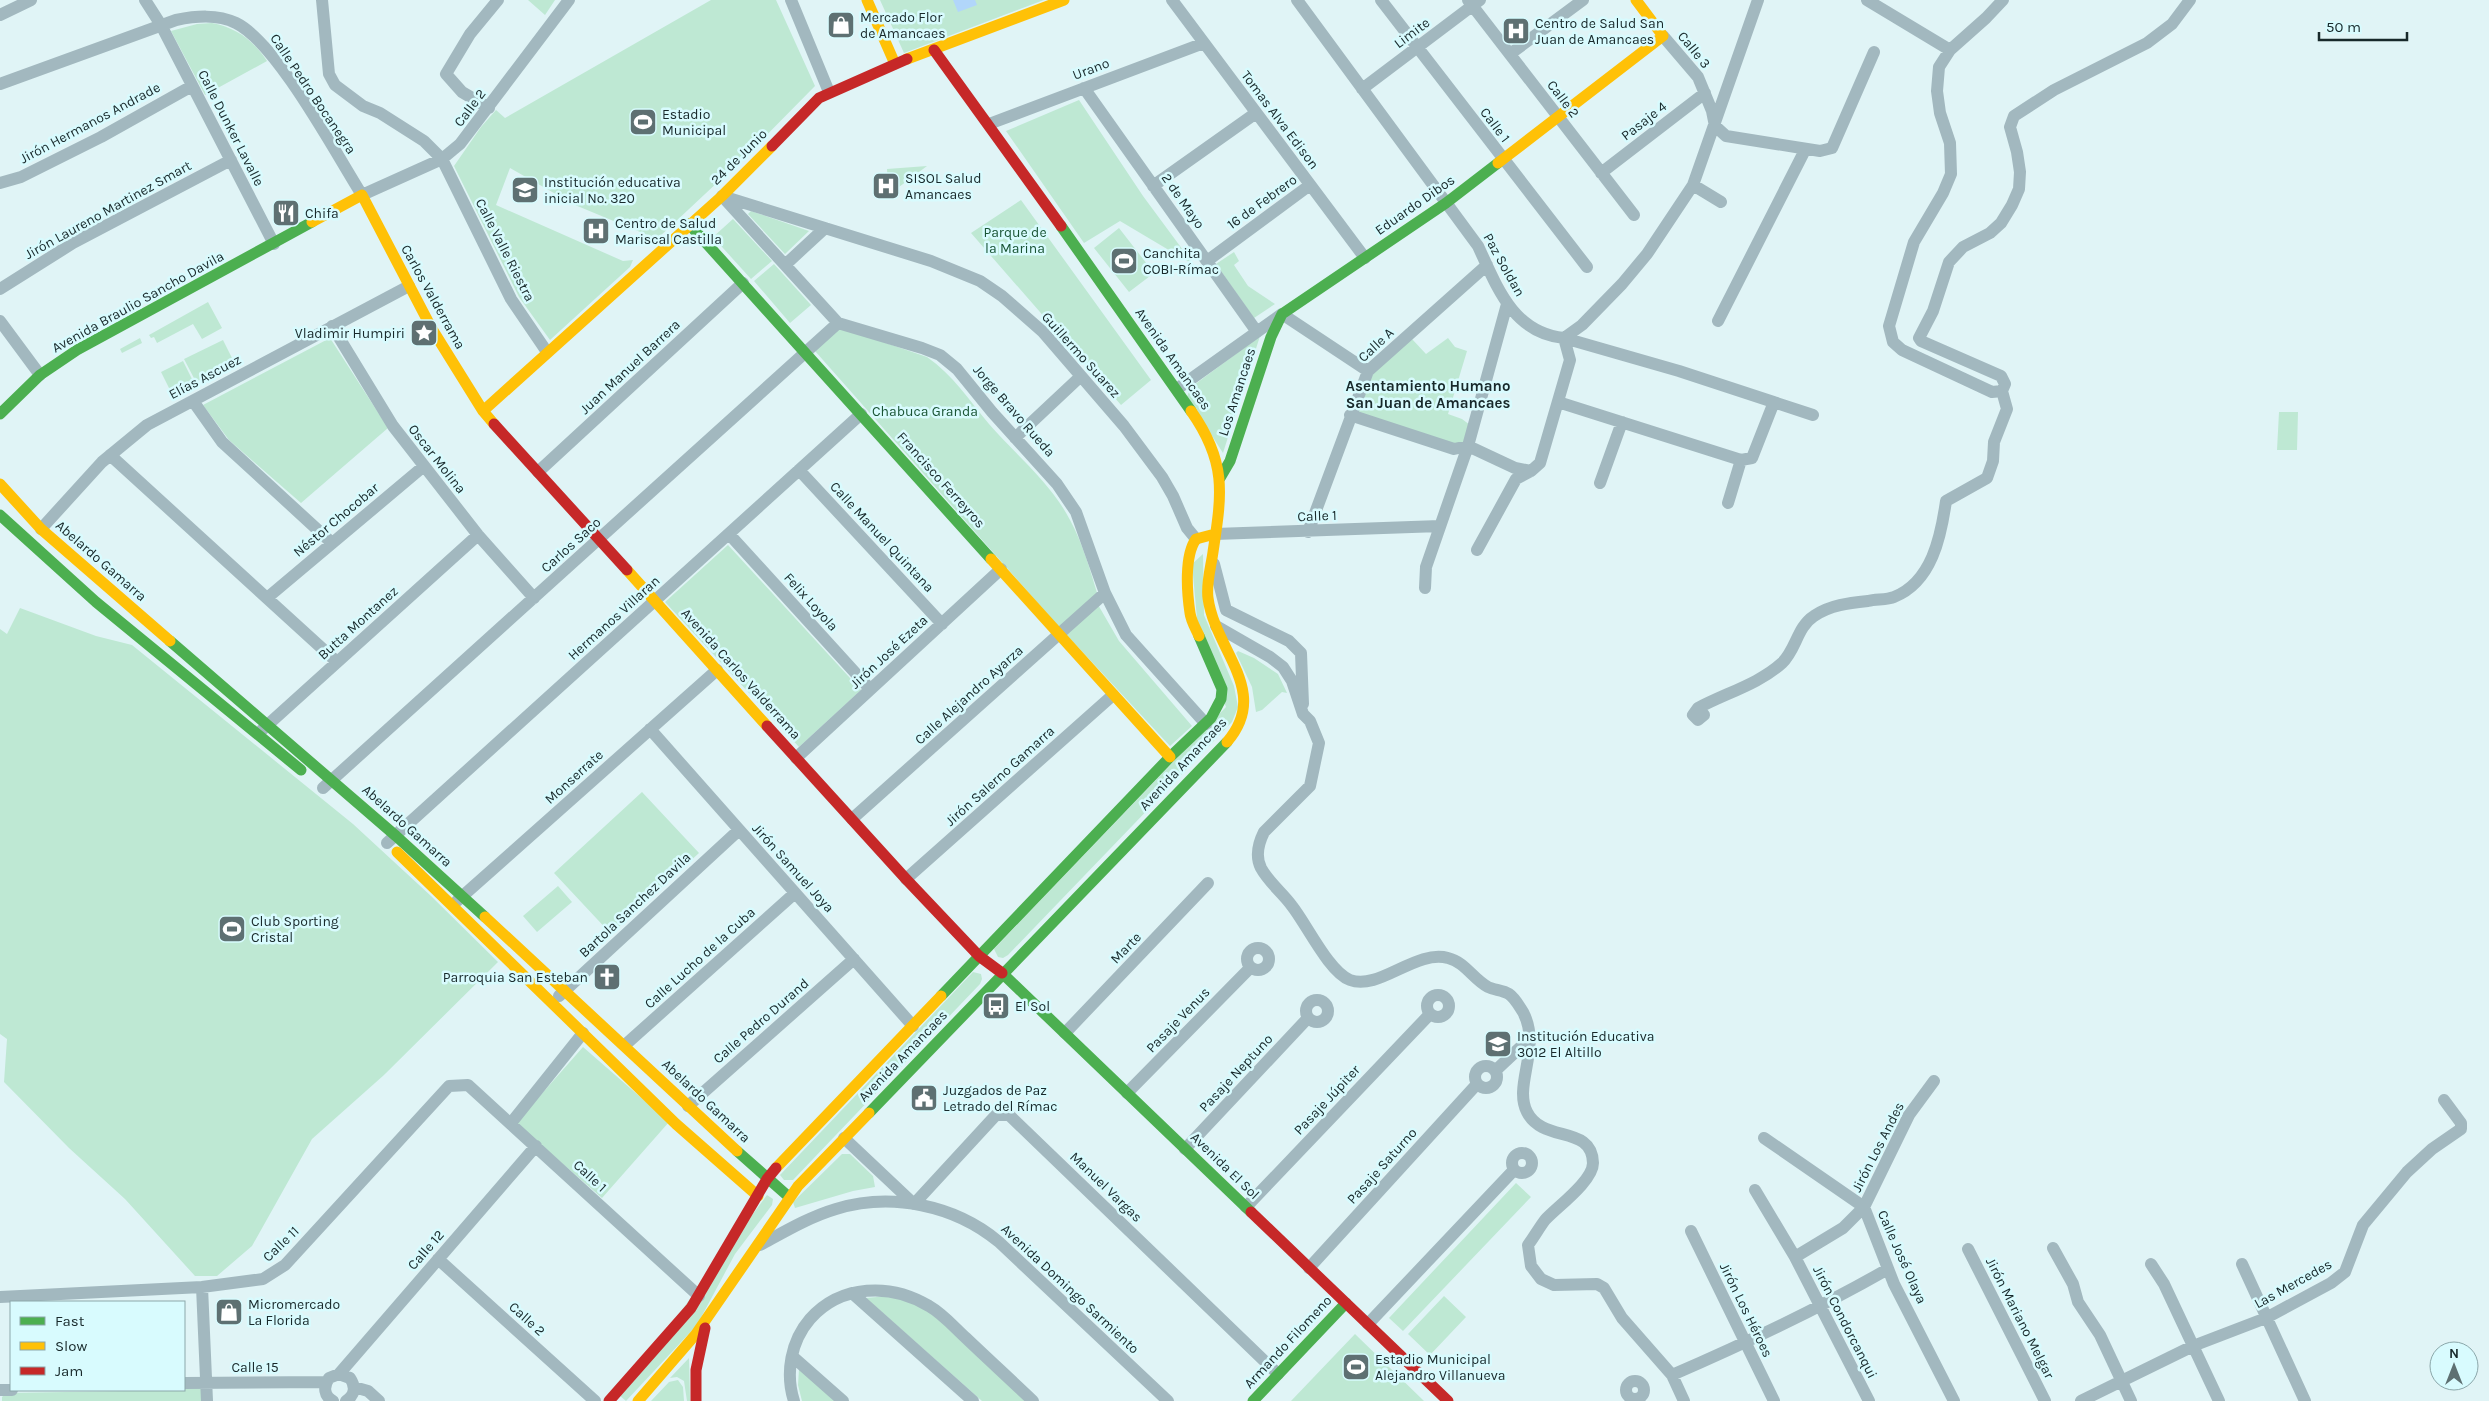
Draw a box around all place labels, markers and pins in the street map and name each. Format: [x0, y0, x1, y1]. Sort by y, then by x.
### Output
place label: Mercado Flor de Amancaes [860, 9, 946, 42]
shop icon: Mercado Flor de Amancaes [826, 10, 856, 40]
place label: Centro de Salud San Juan de Amancaes [1535, 15, 1664, 48]
hospital icon: Centro de Salud San Juan de Amancaes [1501, 16, 1531, 46]
place label: Estadio Municipal [662, 106, 726, 139]
sports icon: Estadio Municipal [628, 107, 658, 137]
place label: SISOL Salud Amancaes [905, 170, 982, 203]
hospital icon: SISOL Salud Amancaes [871, 171, 901, 201]
place label: Institución educativa inicial No. 320 [544, 174, 681, 207]
school or university icon: Institución educativa inicial No. 320 [510, 175, 540, 205]
restaurant icon: Chifa [271, 198, 301, 228]
place label: Chifa [305, 205, 339, 222]
place label: Centro de Salud Mariscal Castilla [615, 215, 722, 248]
hospital icon: Centro de Salud Mariscal Castilla [581, 216, 611, 246]
place label: Canchita COBI-Rímac [1143, 245, 1219, 278]
sports icon: Canchita COBI-Rímac [1109, 246, 1139, 276]
place icon: Vladimir Humpiri [409, 318, 439, 348]
place label: Vladimir Humpiri [295, 325, 405, 342]
place label: Club Sporting Cristal [251, 913, 339, 946]
sports icon: Club Sporting Cristal [217, 914, 247, 944]
church icon: Parroquia San Esteban [592, 962, 622, 992]
place label: Parroquia San Esteban [443, 969, 588, 986]
bus stop icon: El Sol [981, 991, 1011, 1021]
place label: El Sol [1015, 998, 1050, 1015]
place label: Institución Educativa 3012 El Altillo [1517, 1028, 1654, 1061]
school or university icon: Institución Educativa 3012 El Altillo [1483, 1029, 1513, 1059]
place label: Juzgados de Paz Letrado del Rímac [943, 1082, 1058, 1115]
public building icon: Juzgados de Paz Letrado del Rímac [909, 1083, 939, 1113]
place label: Micromercado La Florida [248, 1296, 340, 1329]
shop icon: Micromercado La Florida [214, 1297, 244, 1327]
place label: Estadio Municipal Alejandro Villanueva [1375, 1351, 1505, 1384]
sports icon: Estadio Municipal Alejandro Villanueva [1341, 1352, 1371, 1382]

